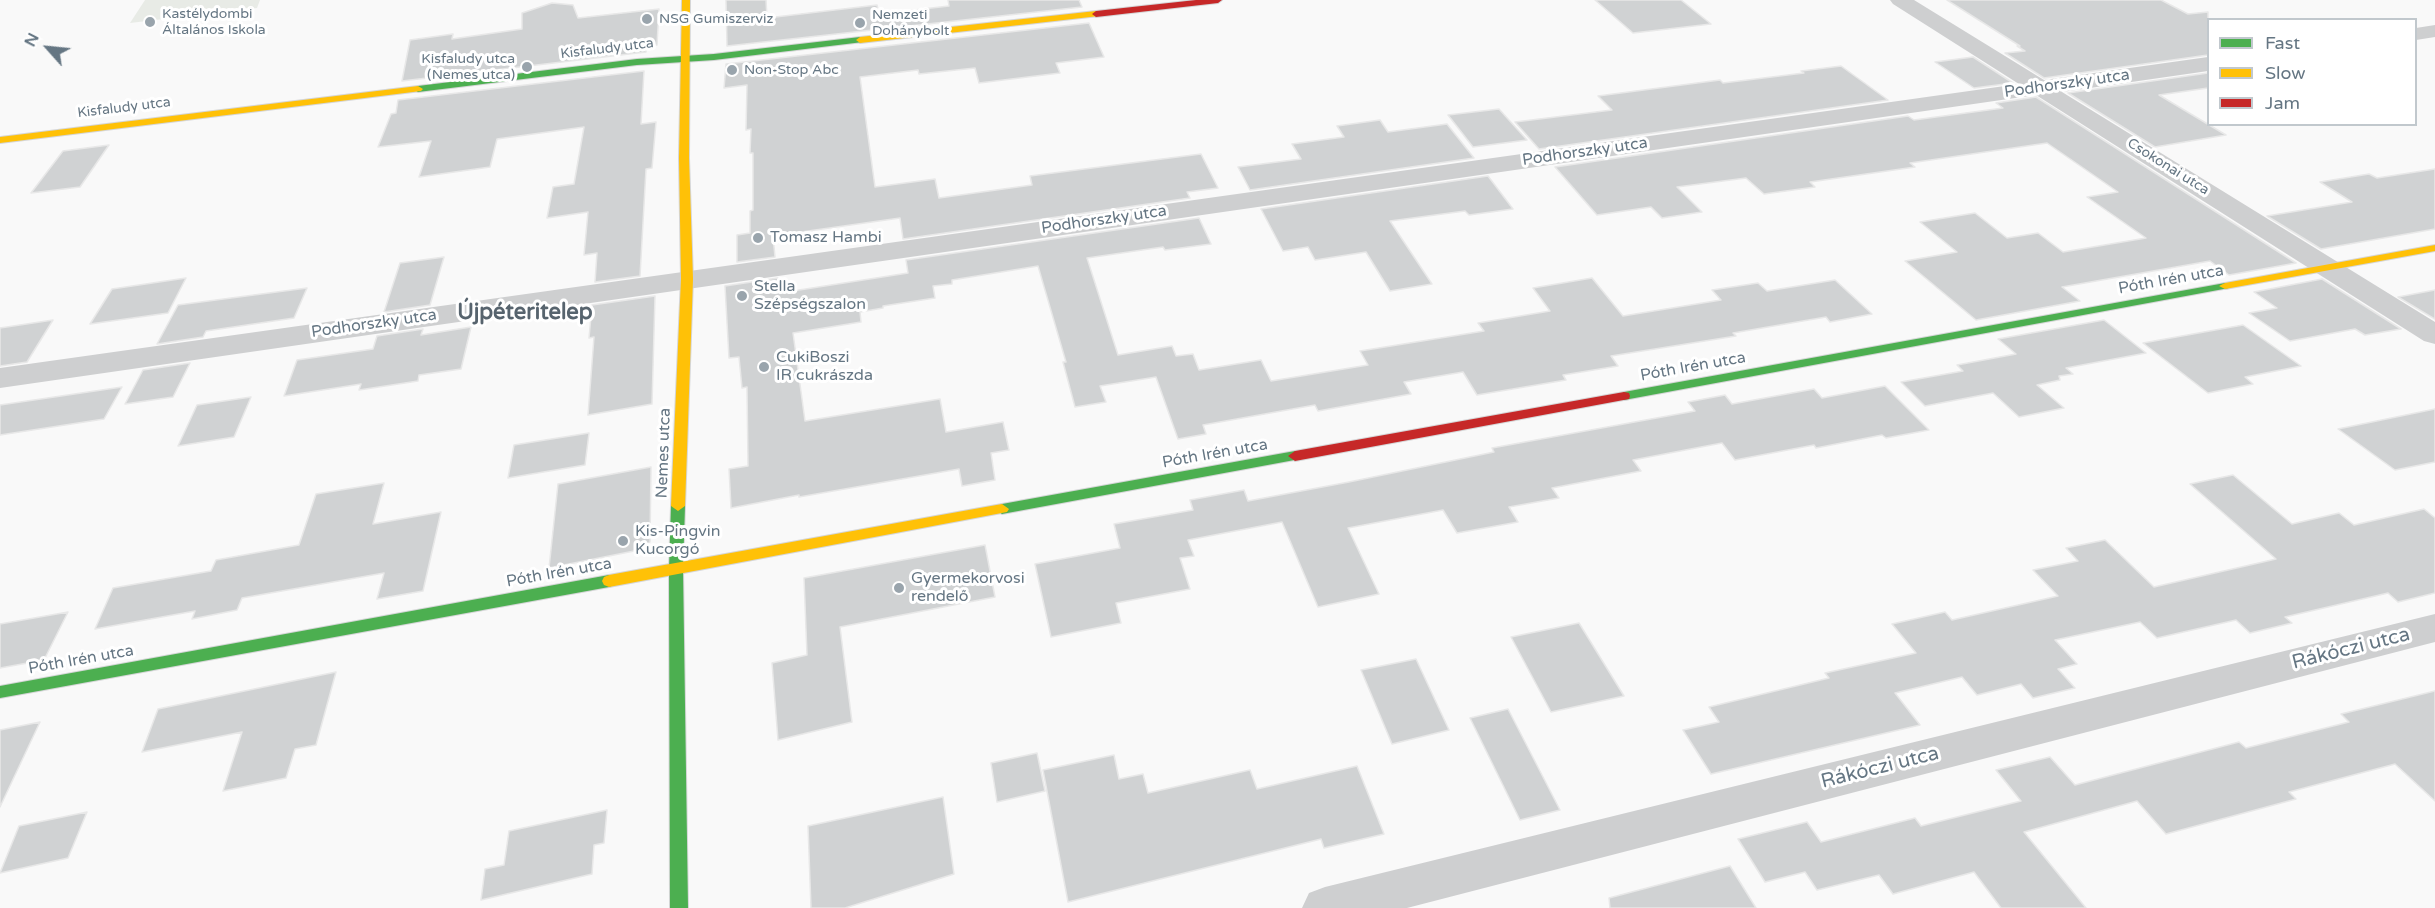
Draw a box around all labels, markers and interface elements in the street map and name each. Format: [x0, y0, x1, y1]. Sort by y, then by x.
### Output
place label: Kastélydombi Általános Iskola [162, 6, 266, 38]
place label: Nemzeti Dohánybolt [872, 7, 949, 40]
place label: NSG Gumiszerviz [659, 11, 773, 27]
marker: NSG Gumiszerviz [640, 12, 654, 26]
marker: Kastélydombi Általános Iskola [143, 15, 157, 29]
marker: Nemzeti Dohánybolt [853, 16, 867, 30]
north arrow [18, 18, 78, 78]
legend [2207, 18, 2417, 126]
text: N [20, 30, 44, 50]
text: Fast [2265, 32, 2300, 54]
street label: Kisfaludy utca [559, 35, 655, 63]
place label: Kisfaludy utca (Nemes utca) [421, 51, 515, 84]
marker: Kisfaludy utca (Nemes utca) [520, 60, 534, 74]
place label: Non-Stop Abc [744, 62, 839, 78]
text: Slow [2265, 62, 2306, 84]
marker: Non-Stop Abc [725, 63, 739, 77]
street label: Podhorszky utca [2003, 66, 2131, 102]
text: Jam [2265, 92, 2300, 114]
street label: Kisfaludy utca [76, 94, 172, 122]
street label: Podhorszky utca [1521, 134, 1649, 170]
street label: Csokonai utca [2124, 135, 2212, 199]
street label: Podhorszky utca [1040, 202, 1168, 238]
place label: Tomasz Hambi [770, 228, 882, 248]
marker: Tomasz Hambi [751, 231, 765, 245]
street label: Póth Irén utca [2117, 261, 2225, 299]
place label: Stella Szépségszalon [754, 277, 866, 315]
marker: Stella Szépségszalon [735, 289, 749, 303]
district label: Újpéteritelep [457, 300, 593, 326]
street label: Podhorszky utca [310, 306, 438, 342]
place label: CukiBoszi IR cukrászda [776, 348, 873, 386]
street label: Póth Irén utca [1639, 348, 1747, 386]
marker: CukiBoszi IR cukrászda [757, 360, 771, 374]
street label: Nemes utca [653, 407, 675, 499]
street label: Póth Irén utca [1161, 435, 1269, 473]
place label: Kis-Pingvin Kucorgó [635, 522, 721, 560]
marker: Kis-Pingvin Kucorgó [616, 534, 630, 548]
street label: Póth Irén utca [505, 554, 613, 592]
place label: Gyermekorvosi rendelő [911, 569, 1025, 607]
marker: Gyermekorvosi rendelő [892, 581, 906, 595]
street label: Rákóczi utca [2290, 623, 2412, 675]
street label: Póth Irén utca [27, 641, 135, 679]
street label: Rákóczi utca [1819, 742, 1941, 794]

